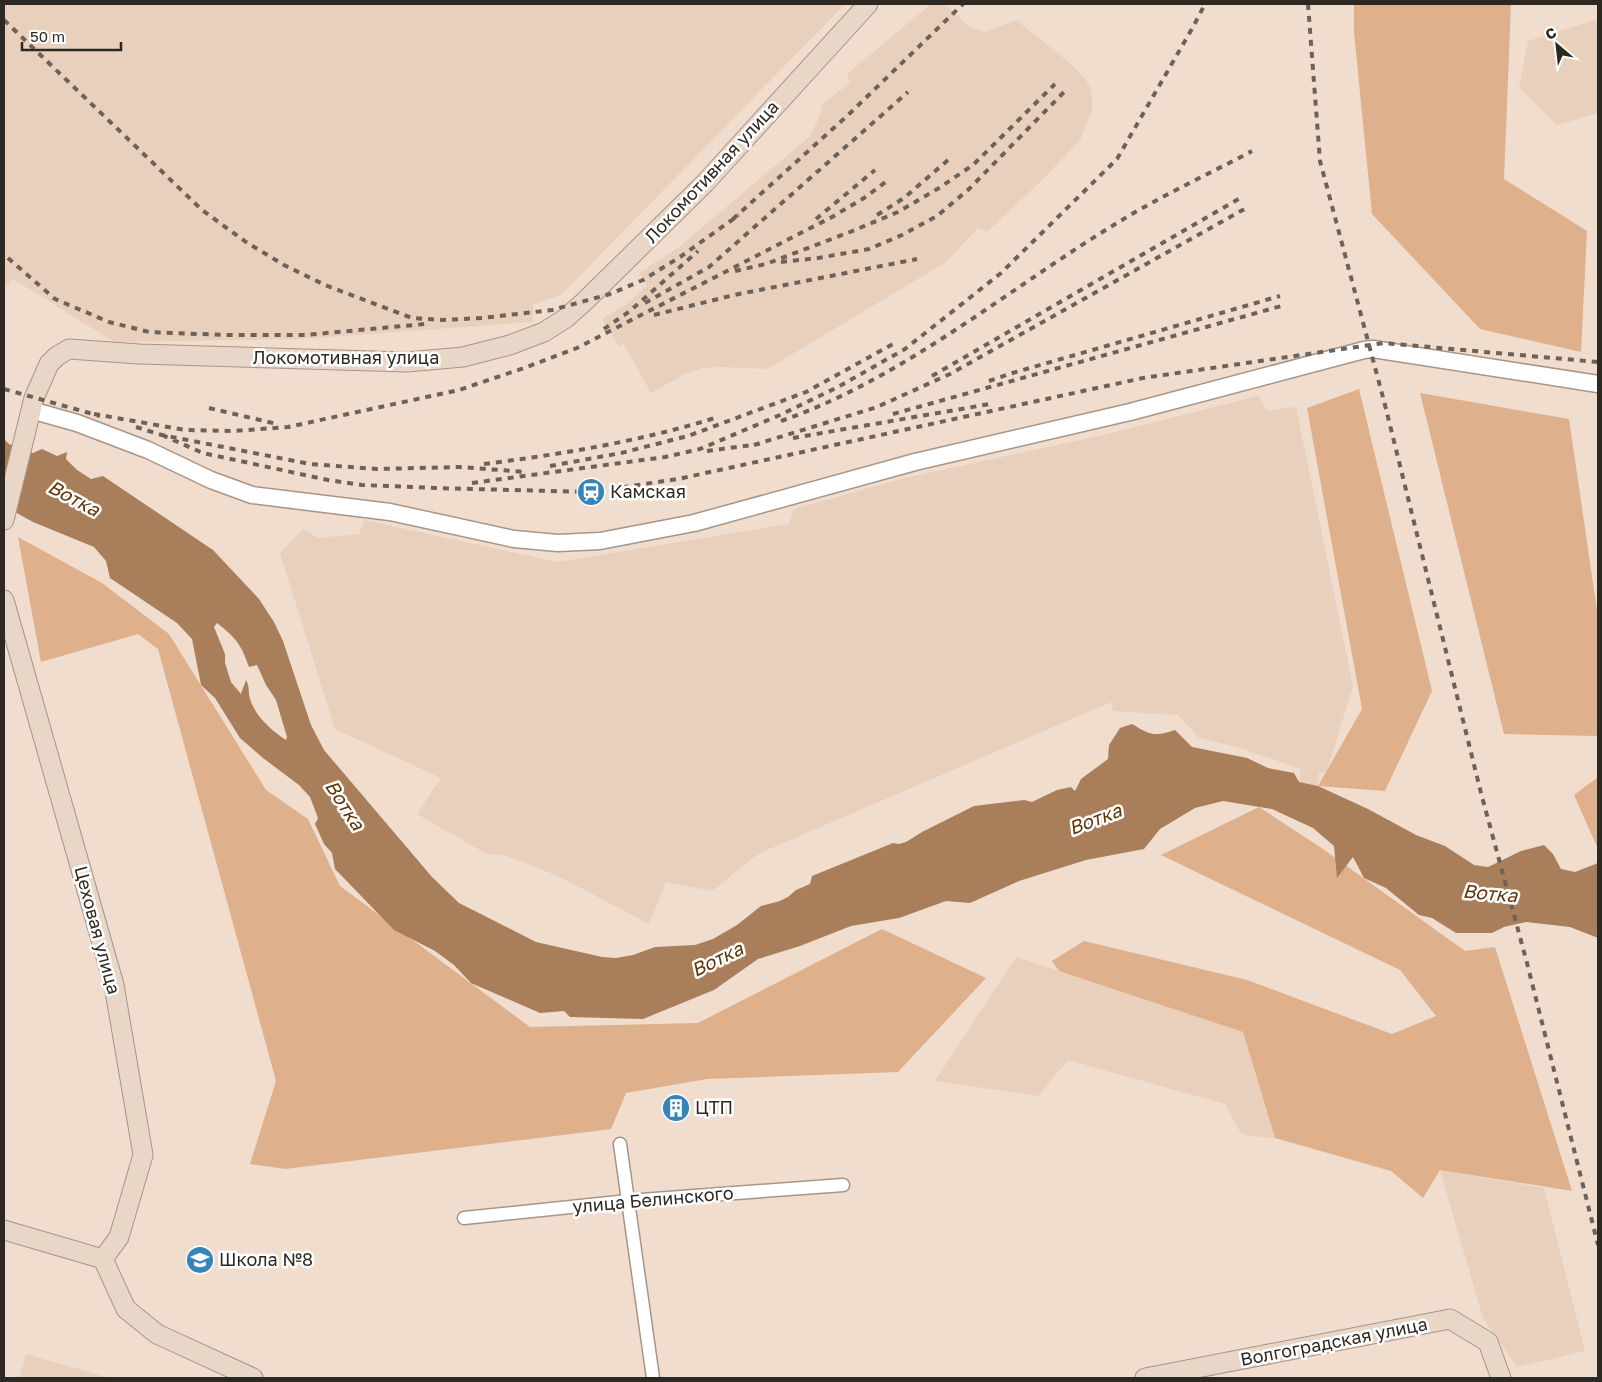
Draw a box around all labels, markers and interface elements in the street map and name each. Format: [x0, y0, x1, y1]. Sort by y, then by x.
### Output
scale bar [22, 20, 121, 52]
north arrow [1532, 20, 1582, 70]
text: С [1542, 23, 1559, 43]
text: 50 m [30, 27, 65, 45]
street label: Локомотивная улица [640, 96, 783, 247]
street label: Локомотивная улица [253, 346, 439, 368]
water label: Вотка [45, 475, 105, 521]
station icon: Камская [576, 477, 606, 507]
place label: Камская [610, 480, 686, 502]
water label: Вотка [321, 776, 371, 835]
water label: Вотка [1065, 798, 1126, 839]
street label: Цеховая улица [70, 863, 126, 996]
water label: Вотка [1462, 879, 1520, 906]
water label: Вотка [687, 936, 748, 981]
building icon: ЦТП [661, 1093, 691, 1123]
place label: ЦТП [695, 1096, 733, 1118]
street label: улица Белинского [572, 1181, 734, 1217]
school or university icon: Школа №8 [185, 1245, 215, 1275]
place label: Школа №8 [219, 1248, 313, 1270]
street label: Волгоградская улица [1238, 1312, 1429, 1370]

